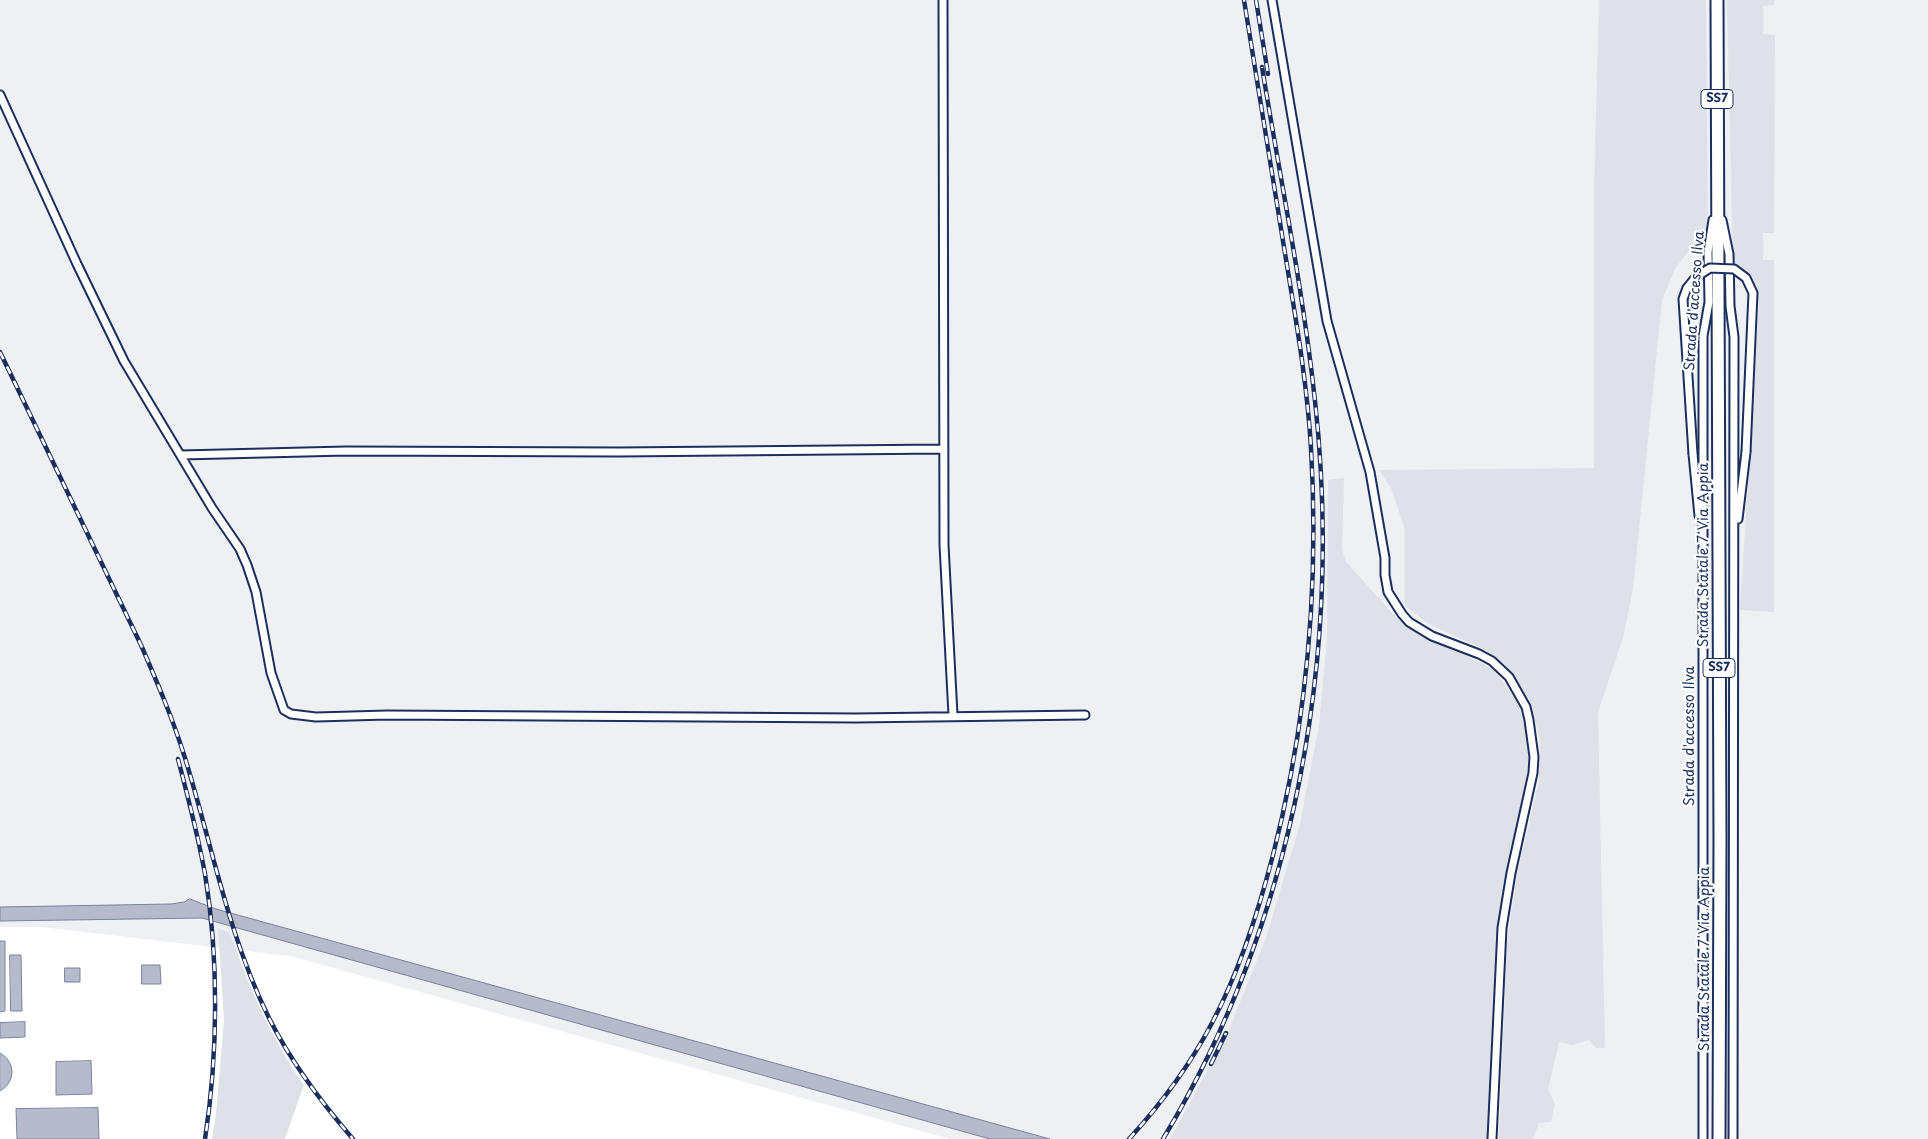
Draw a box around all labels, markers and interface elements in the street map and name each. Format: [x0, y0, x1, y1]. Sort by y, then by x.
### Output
road number: SS7 [1701, 90, 1733, 108]
street label: Strada d'accesso Ilva [1682, 230, 1708, 372]
street label: Strada Statale 7 Via Appia [1696, 463, 1712, 647]
road number: SS7 [1703, 658, 1735, 678]
street label: Strada d'accesso Ilva [1682, 666, 1698, 806]
street label: Strada Statale 7 Via Appia [1697, 867, 1713, 1051]

